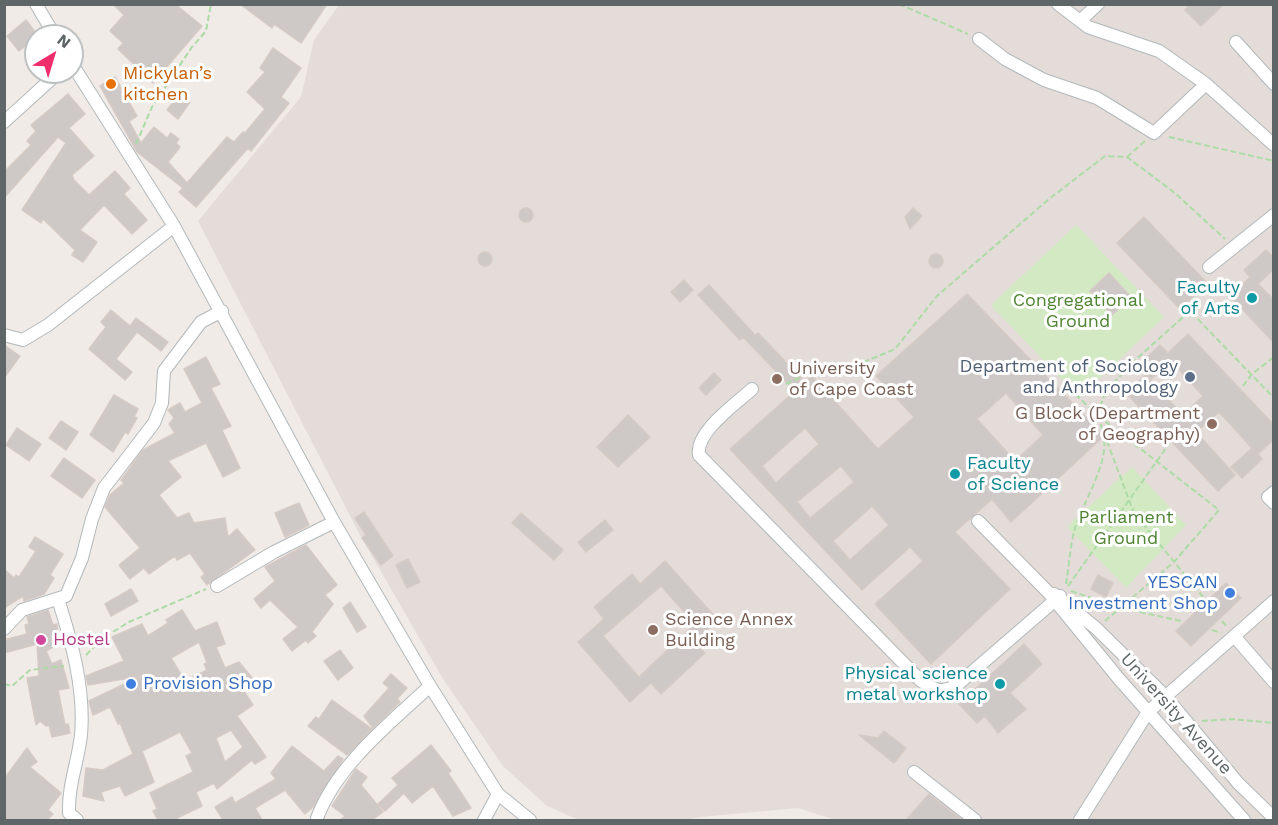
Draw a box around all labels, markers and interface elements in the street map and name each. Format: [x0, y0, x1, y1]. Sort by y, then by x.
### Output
north arrow [24, 24, 84, 84]
text: N [54, 30, 75, 52]
place label: Mickylan’s kitchen [123, 63, 212, 106]
marker: Mickylan’s kitchen [104, 77, 118, 91]
place label: Faculty of Arts [1177, 277, 1240, 320]
park label: Congregational Ground [1013, 290, 1143, 332]
marker: Faculty of Arts [1245, 291, 1259, 305]
place label: Department of Sociology and Anthropology [960, 356, 1178, 398]
place label: University of Cape Coast [789, 358, 914, 400]
marker: Department of Sociology and Anthropology [1183, 370, 1197, 384]
marker: University of Cape Coast [770, 372, 784, 386]
place label: G Block (Department of Geography) [1015, 403, 1200, 446]
marker: G Block (Department of Geography) [1205, 417, 1219, 431]
place label: Faculty of Science [967, 453, 1059, 496]
marker: Faculty of Science [948, 467, 962, 481]
park label: Parliament Ground [1078, 507, 1174, 550]
place label: YESCAN Investment Shop [1068, 572, 1218, 614]
marker: YESCAN Investment Shop [1223, 586, 1237, 600]
place label: Science Annex Building [665, 609, 793, 652]
marker: Science Annex Building [646, 623, 660, 637]
place label: Hostel [53, 629, 110, 651]
marker: Hostel [34, 633, 48, 647]
street label: University Avenue [1116, 649, 1236, 779]
place label: Physical science metal workshop [845, 663, 988, 706]
place label: Provision Shop [143, 673, 273, 695]
marker: Provision Shop [124, 677, 138, 691]
marker: Physical science metal workshop [993, 677, 1007, 691]

